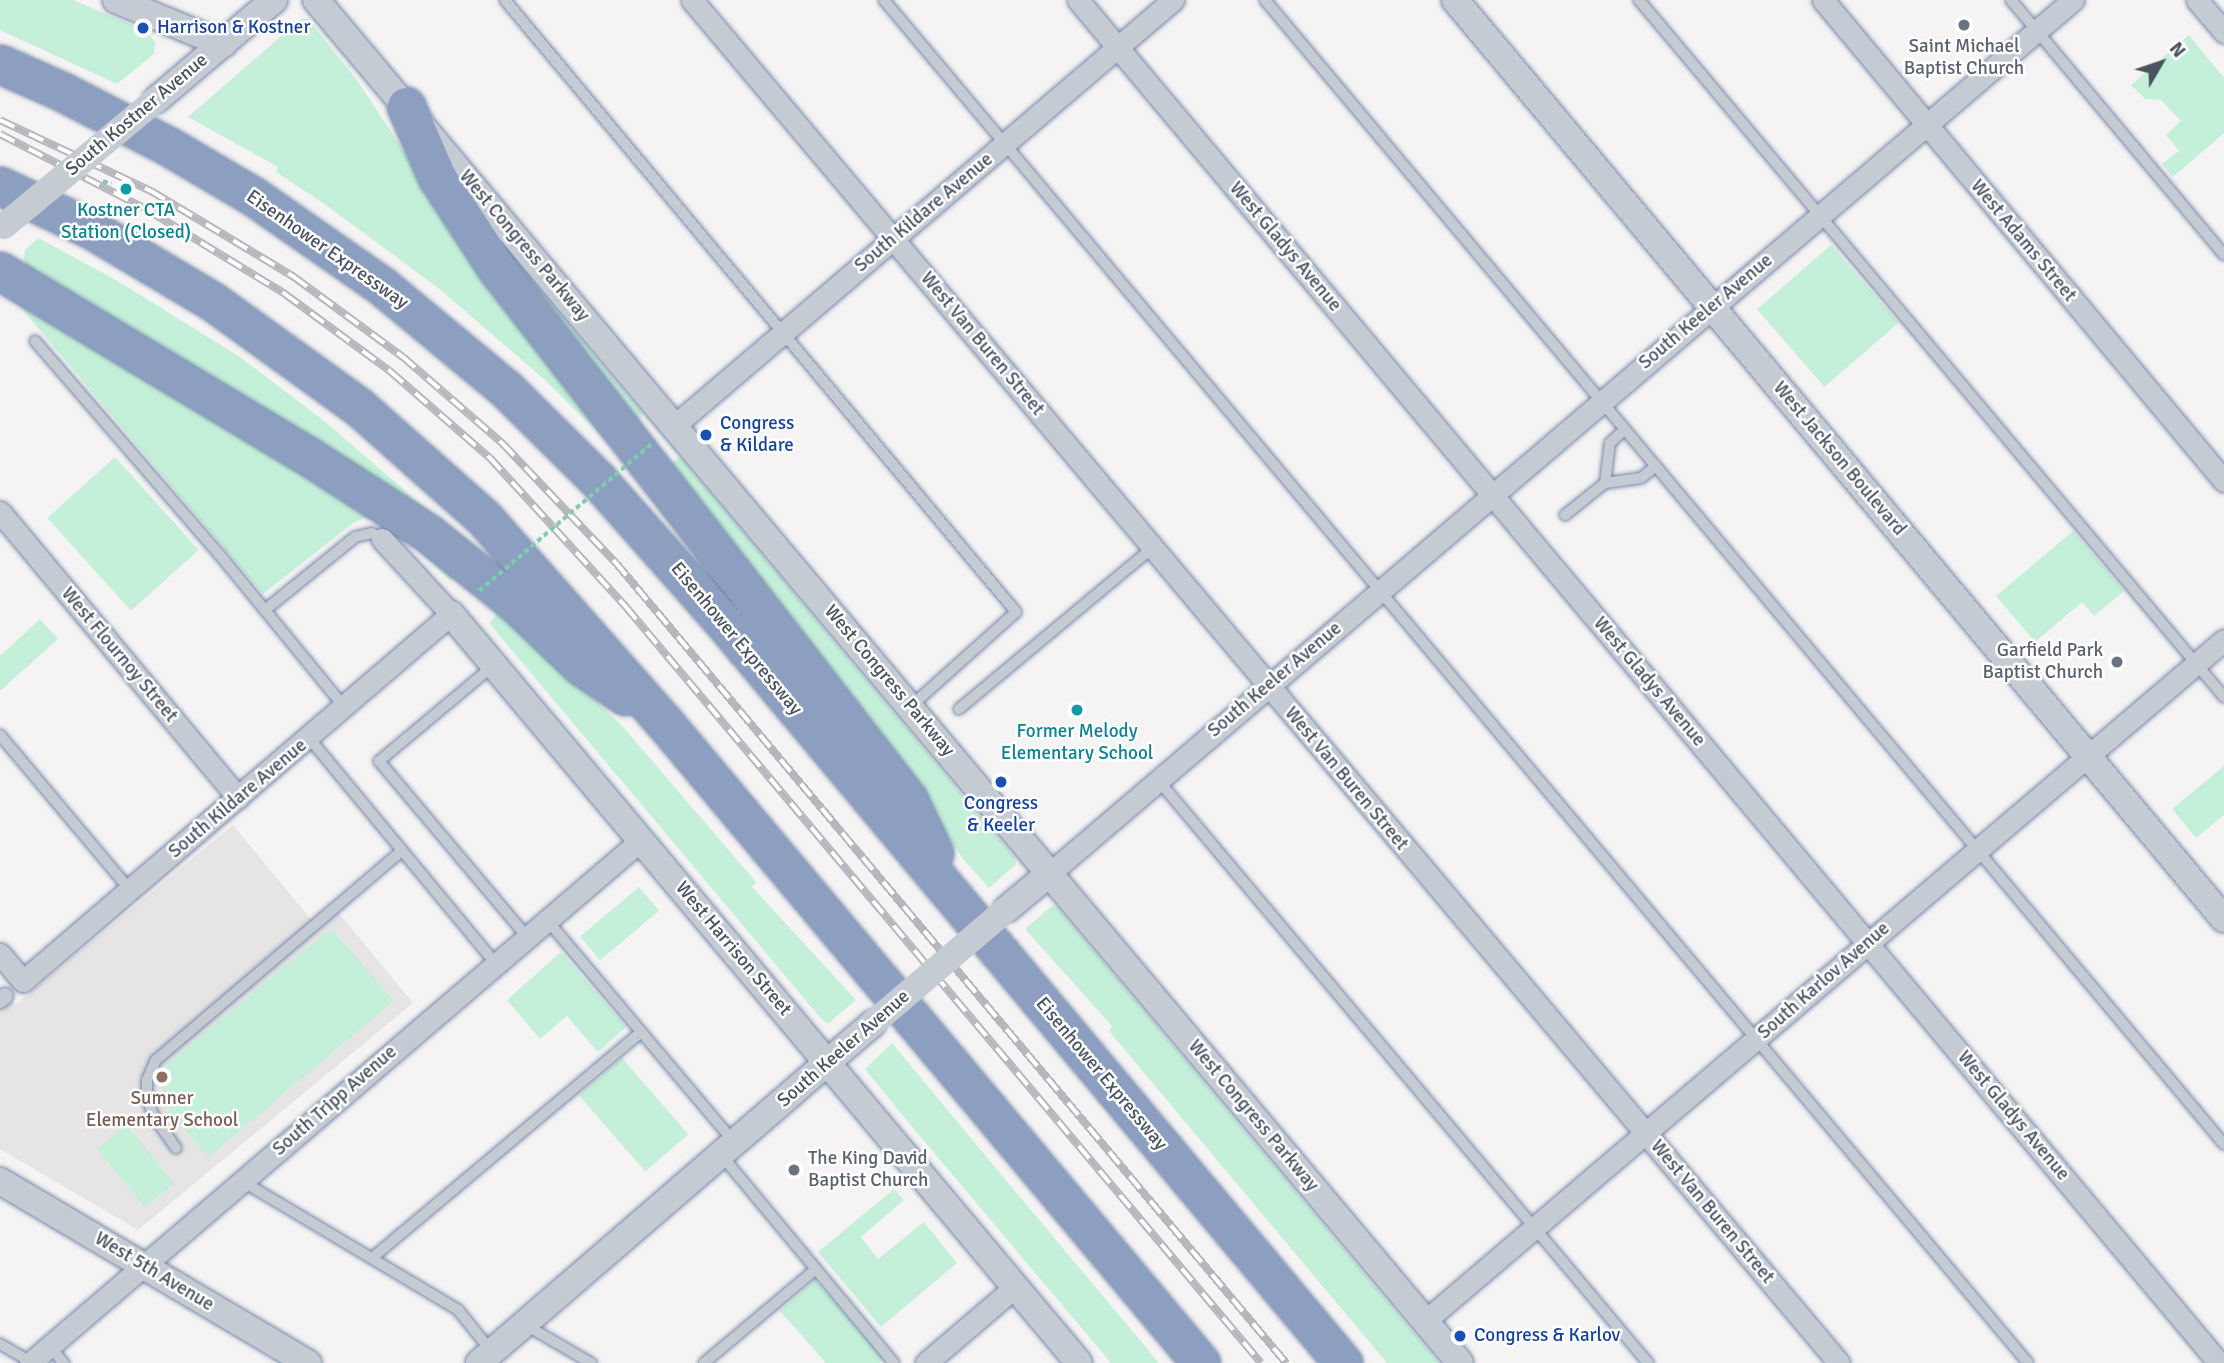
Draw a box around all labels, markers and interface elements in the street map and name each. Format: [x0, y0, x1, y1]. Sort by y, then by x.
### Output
place label: Harrison & Kostner [157, 17, 310, 39]
marker: Saint Michael Baptist Church [1956, 17, 1972, 33]
marker: Harrison & Kostner [135, 20, 151, 36]
north arrow [2126, 28, 2196, 98]
place label: Saint Michael Baptist Church [1904, 36, 2024, 80]
text: N [2164, 37, 2191, 62]
street label: South Kostner Avenue [61, 49, 213, 181]
street label: South Kildare Avenue [850, 149, 998, 277]
street label: West Congress Parkway [454, 166, 594, 326]
street label: West Adams Street [1965, 175, 2081, 307]
street label: West Gladys Avenue [1224, 178, 1346, 316]
marker: Kostner CTA Station (Closed) [118, 181, 134, 197]
street label: Eisenhower Expressway [242, 185, 412, 315]
place label: Kostner CTA Station (Closed) [61, 200, 191, 244]
street label: South Keeler Avenue [1635, 249, 1777, 375]
street label: West Van Buren Street [915, 268, 1049, 420]
street label: West Jackson Boulevard [1768, 377, 1910, 541]
place label: Congress & Kildare [720, 413, 794, 457]
marker: Congress & Kildare [698, 427, 714, 443]
street label: Eisenhower Expressway [665, 558, 807, 720]
street label: West Flournoy Street [56, 583, 182, 727]
street label: West Congress Parkway [819, 601, 959, 761]
street label: West Gladys Avenue [1588, 613, 1710, 751]
street label: South Keeler Avenue [1204, 617, 1346, 743]
place label: Garfield Park Baptist Church [1983, 640, 2103, 684]
marker: Garfield Park Baptist Church [2109, 654, 2125, 670]
marker: Former Melody Elementary School [1069, 702, 1085, 718]
street label: West Van Buren Street [1279, 703, 1413, 855]
place label: Former Melody Elementary School [1001, 721, 1153, 765]
street label: South Kildare Avenue [164, 735, 312, 863]
marker: Congress & Keeler [993, 774, 1009, 790]
place label: Congress & Keeler [964, 793, 1038, 837]
street label: West Harrison Street [670, 877, 796, 1021]
street label: South Karlov Avenue [1753, 918, 1895, 1044]
street label: South Keeler Avenue [773, 985, 915, 1113]
street label: Eisenhower Expressway [1030, 993, 1172, 1155]
street label: West Congress Parkway [1183, 1036, 1323, 1196]
street label: South Tripp Avenue [268, 1041, 402, 1161]
street label: West Gladys Avenue [1952, 1047, 2074, 1185]
marker: Sumner Elementary School [154, 1069, 170, 1085]
place label: Sumner Elementary School [86, 1088, 238, 1132]
street label: West Van Buren Street [1645, 1136, 1779, 1288]
place label: The King David Baptist Church [808, 1148, 928, 1192]
marker: The King David Baptist Church [786, 1162, 802, 1178]
street label: West 5th Avenue [90, 1227, 218, 1317]
place label: Congress & Karlov [1474, 1325, 1620, 1347]
marker: Congress & Karlov [1452, 1328, 1468, 1344]

